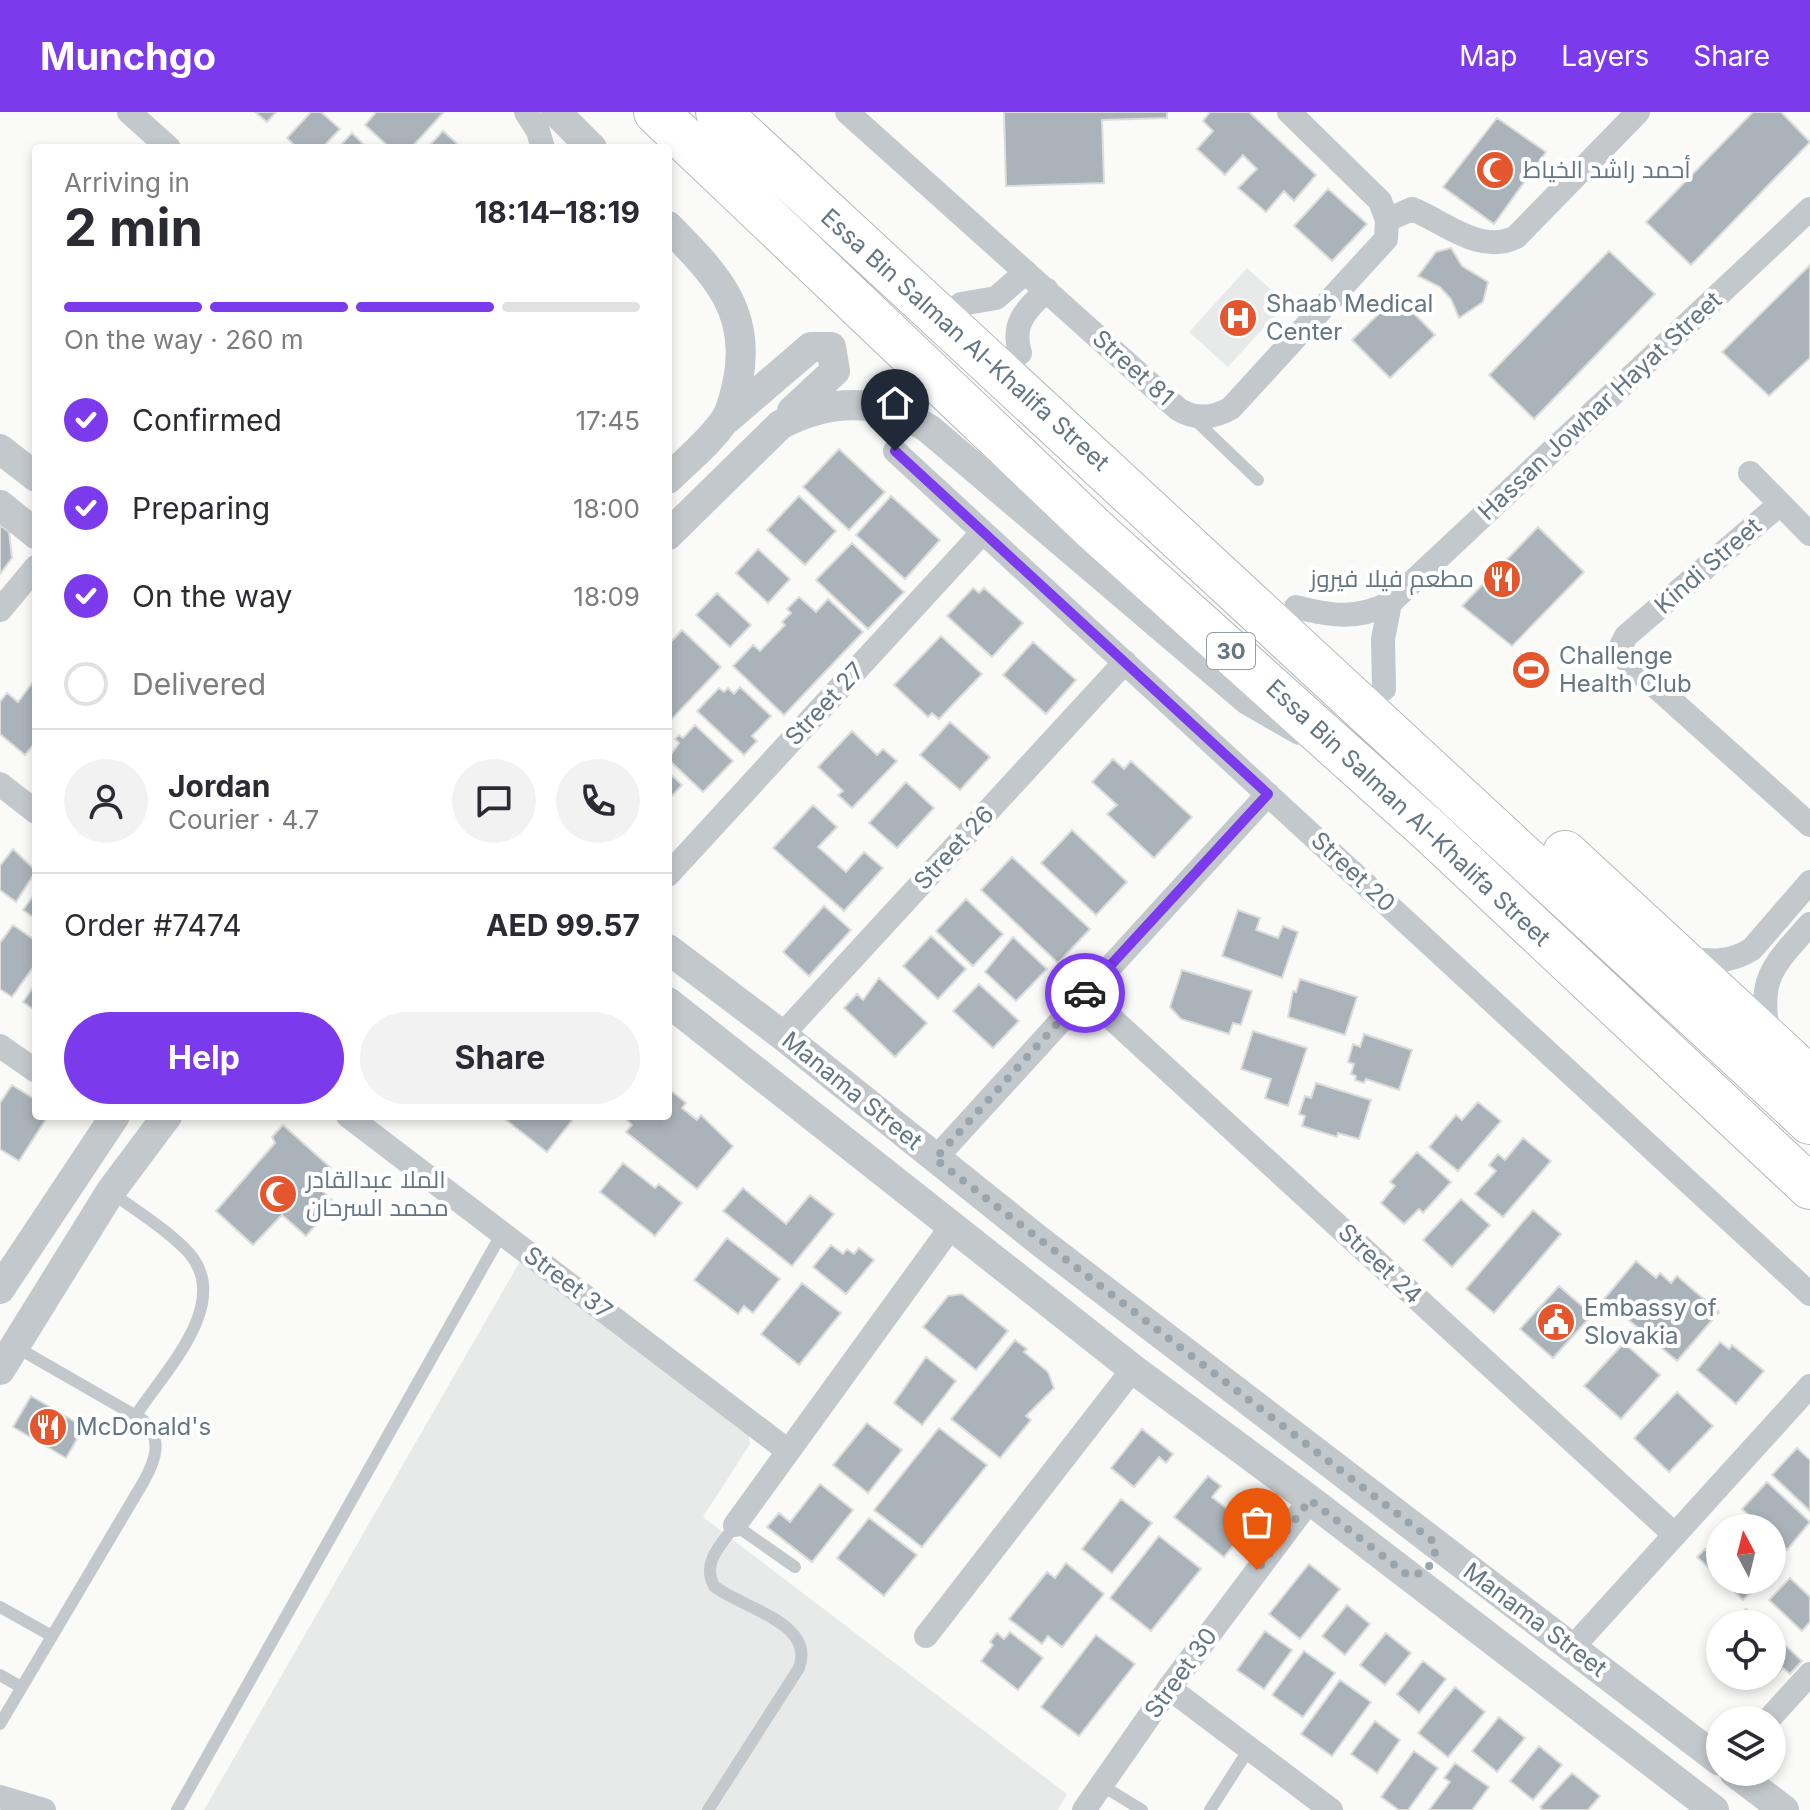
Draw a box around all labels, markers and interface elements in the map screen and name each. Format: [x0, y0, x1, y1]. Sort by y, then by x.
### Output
text: Munchgo [40, 33, 216, 79]
text: Map [1459, 39, 1517, 73]
text: Layers [1561, 39, 1649, 73]
text: Share [1693, 39, 1770, 73]
mosque icon: أحمد راشد الخياط [1474, 149, 1516, 191]
place label: أحمد راشد الخياط [1523, 154, 1691, 184]
text: Arriving in [64, 167, 190, 198]
text: 18:14–18:19 [474, 194, 640, 230]
text: 2 min [64, 196, 203, 259]
street label: Essa Bin Salman Al-Khalifa Street [815, 202, 1116, 477]
street label: Hassan Jowhar Hayat Street [1472, 285, 1727, 526]
place label: Shaab Medical Center [1266, 289, 1433, 346]
hospital icon: Shaab Medical Center [1217, 297, 1259, 339]
text: On the way · 260 m [64, 324, 304, 355]
street label: Street 81 [1087, 324, 1180, 412]
pin [861, 369, 929, 451]
icon: home [873, 381, 917, 425]
icon: check [64, 398, 108, 442]
text: Confirmed [132, 402, 282, 438]
text: 17:45 [575, 405, 640, 436]
icon: check [64, 486, 108, 530]
text: Preparing [132, 490, 270, 526]
text: 18:00 [573, 493, 640, 524]
street label: Kindi Street [1649, 511, 1767, 620]
restaurant icon: مطعم فيلا فيروز [1481, 558, 1523, 600]
place label: مطعم فيلا فيروز [1308, 564, 1474, 595]
icon: check [64, 574, 108, 618]
text: On the way [132, 578, 292, 614]
text: 18:09 [573, 581, 640, 612]
road number: 30 [1207, 633, 1255, 669]
place label: Challenge Health Club [1559, 641, 1692, 698]
sports icon: Challenge Health Club [1510, 649, 1552, 691]
street label: Street 27 [779, 656, 870, 751]
text: Delivered [132, 666, 266, 702]
street label: Essa Bin Salman Al-Khalifa Street [1260, 673, 1557, 952]
button: person [64, 759, 148, 843]
button: chat [452, 759, 536, 843]
button: phone [556, 759, 640, 843]
text: Jordan [168, 768, 270, 804]
street label: Street 26 [908, 800, 1000, 896]
text: Courier · 4.7 [168, 804, 319, 835]
street label: Street 20 [1305, 825, 1401, 918]
text: Order #7474 [64, 907, 242, 943]
text: AED 99.57 [486, 907, 640, 943]
courier [1045, 953, 1125, 1033]
icon: car [1063, 971, 1107, 1015]
button: Help [64, 1012, 344, 1104]
button: Share [360, 1012, 640, 1104]
street label: Manama Street [776, 1025, 928, 1156]
place label: الملا عبدالقادر محمد السرحان [304, 1165, 449, 1222]
mosque icon: الملا عبدالقادر محمد السرحان [257, 1173, 299, 1215]
street label: Street 24 [1332, 1217, 1428, 1310]
street label: Street 37 [518, 1240, 618, 1325]
place label: Embassy of Slovakia [1584, 1293, 1717, 1350]
public building icon: Embassy of Slovakia [1535, 1301, 1577, 1343]
restaurant icon: McDonald's [27, 1406, 69, 1448]
place label: McDonald's [76, 1412, 211, 1441]
pin [1223, 1488, 1291, 1570]
icon: bag [1235, 1500, 1279, 1544]
north arrow [1706, 1514, 1786, 1594]
map controls [1706, 1514, 1786, 1786]
street label: Manama Street [1458, 1556, 1613, 1683]
button: locate [1706, 1610, 1786, 1690]
street label: Street 30 [1138, 1622, 1223, 1723]
button: layers [1706, 1706, 1786, 1786]

